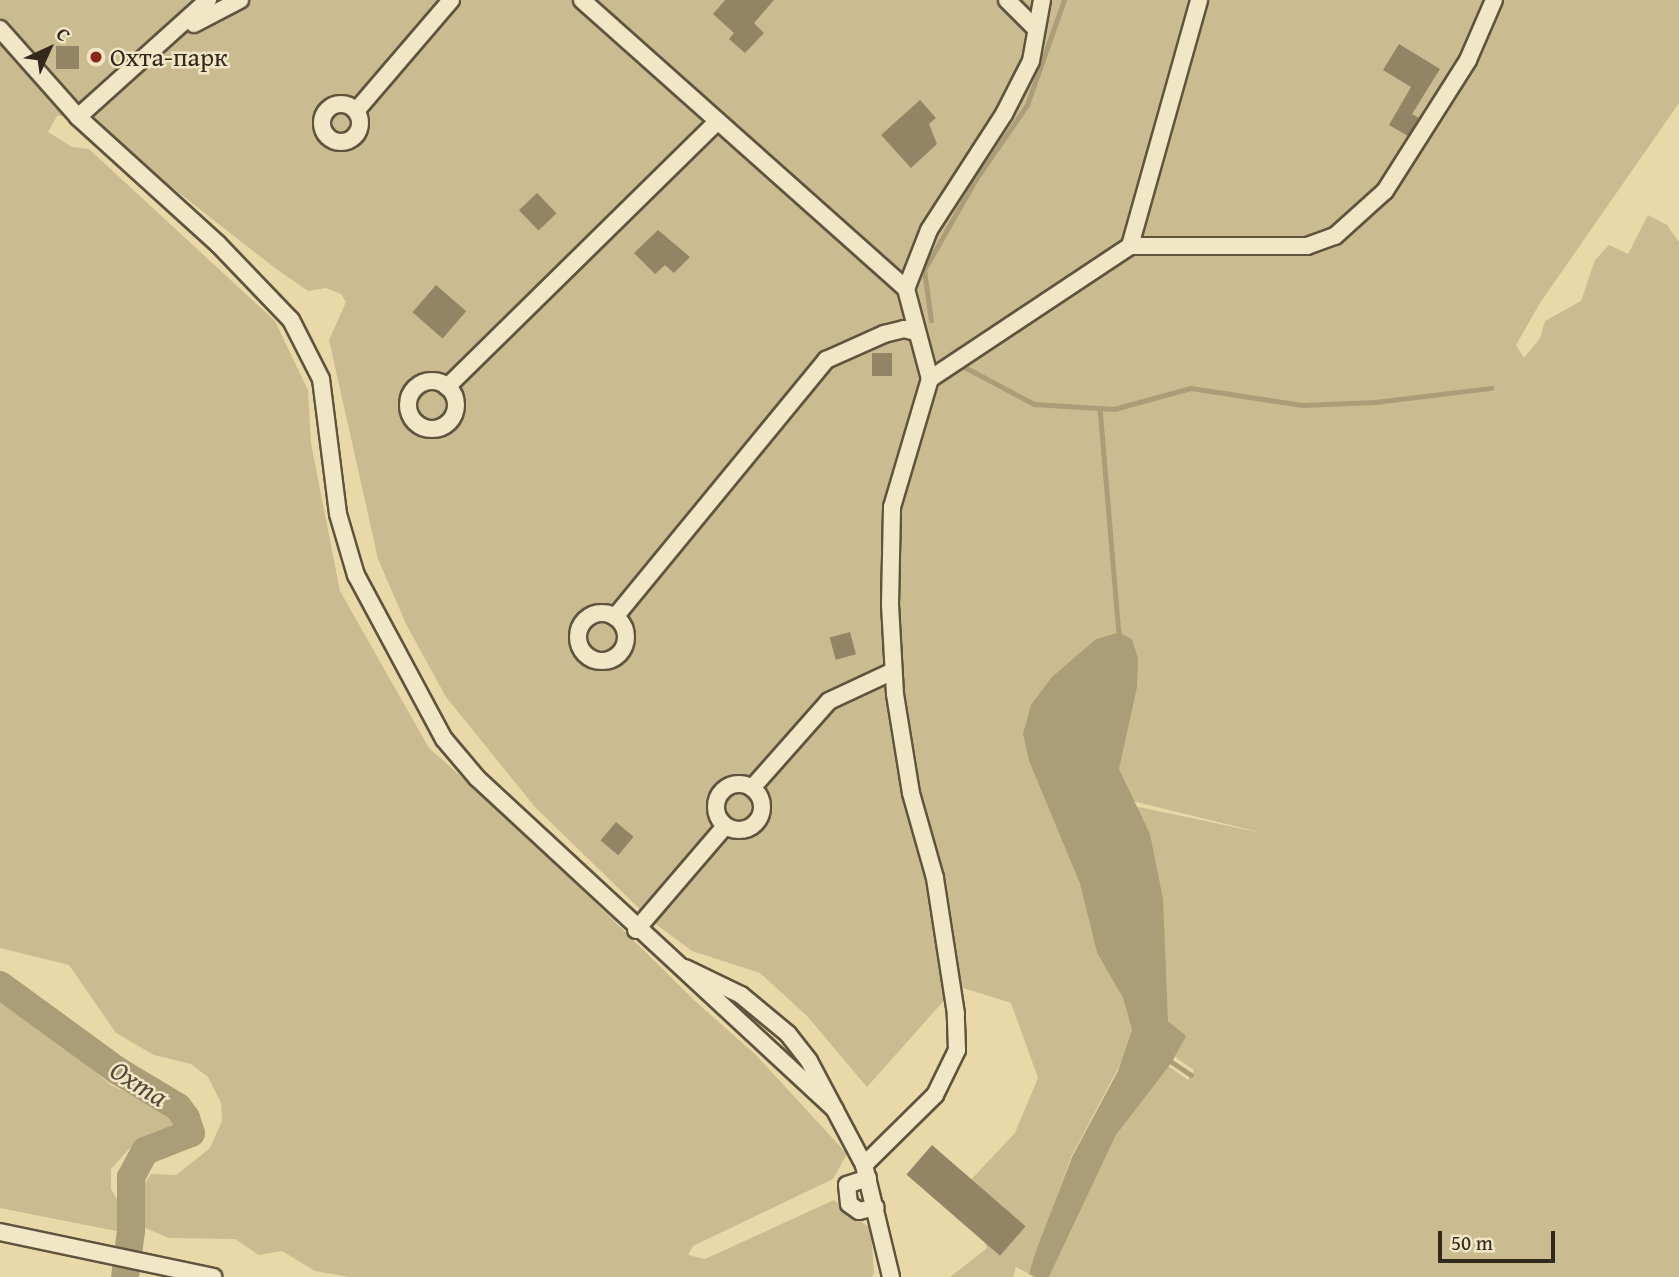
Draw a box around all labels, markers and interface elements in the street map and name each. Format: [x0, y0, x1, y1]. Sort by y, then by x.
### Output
north arrow [14, 14, 84, 84]
text: С [50, 20, 78, 48]
place label: Охта-парк [110, 41, 228, 73]
marker: Охта-парк [88, 49, 104, 65]
water label: Охта [104, 1052, 174, 1114]
scale bar [1441, 1218, 1558, 1262]
text: 50 m [1451, 1227, 1493, 1258]

